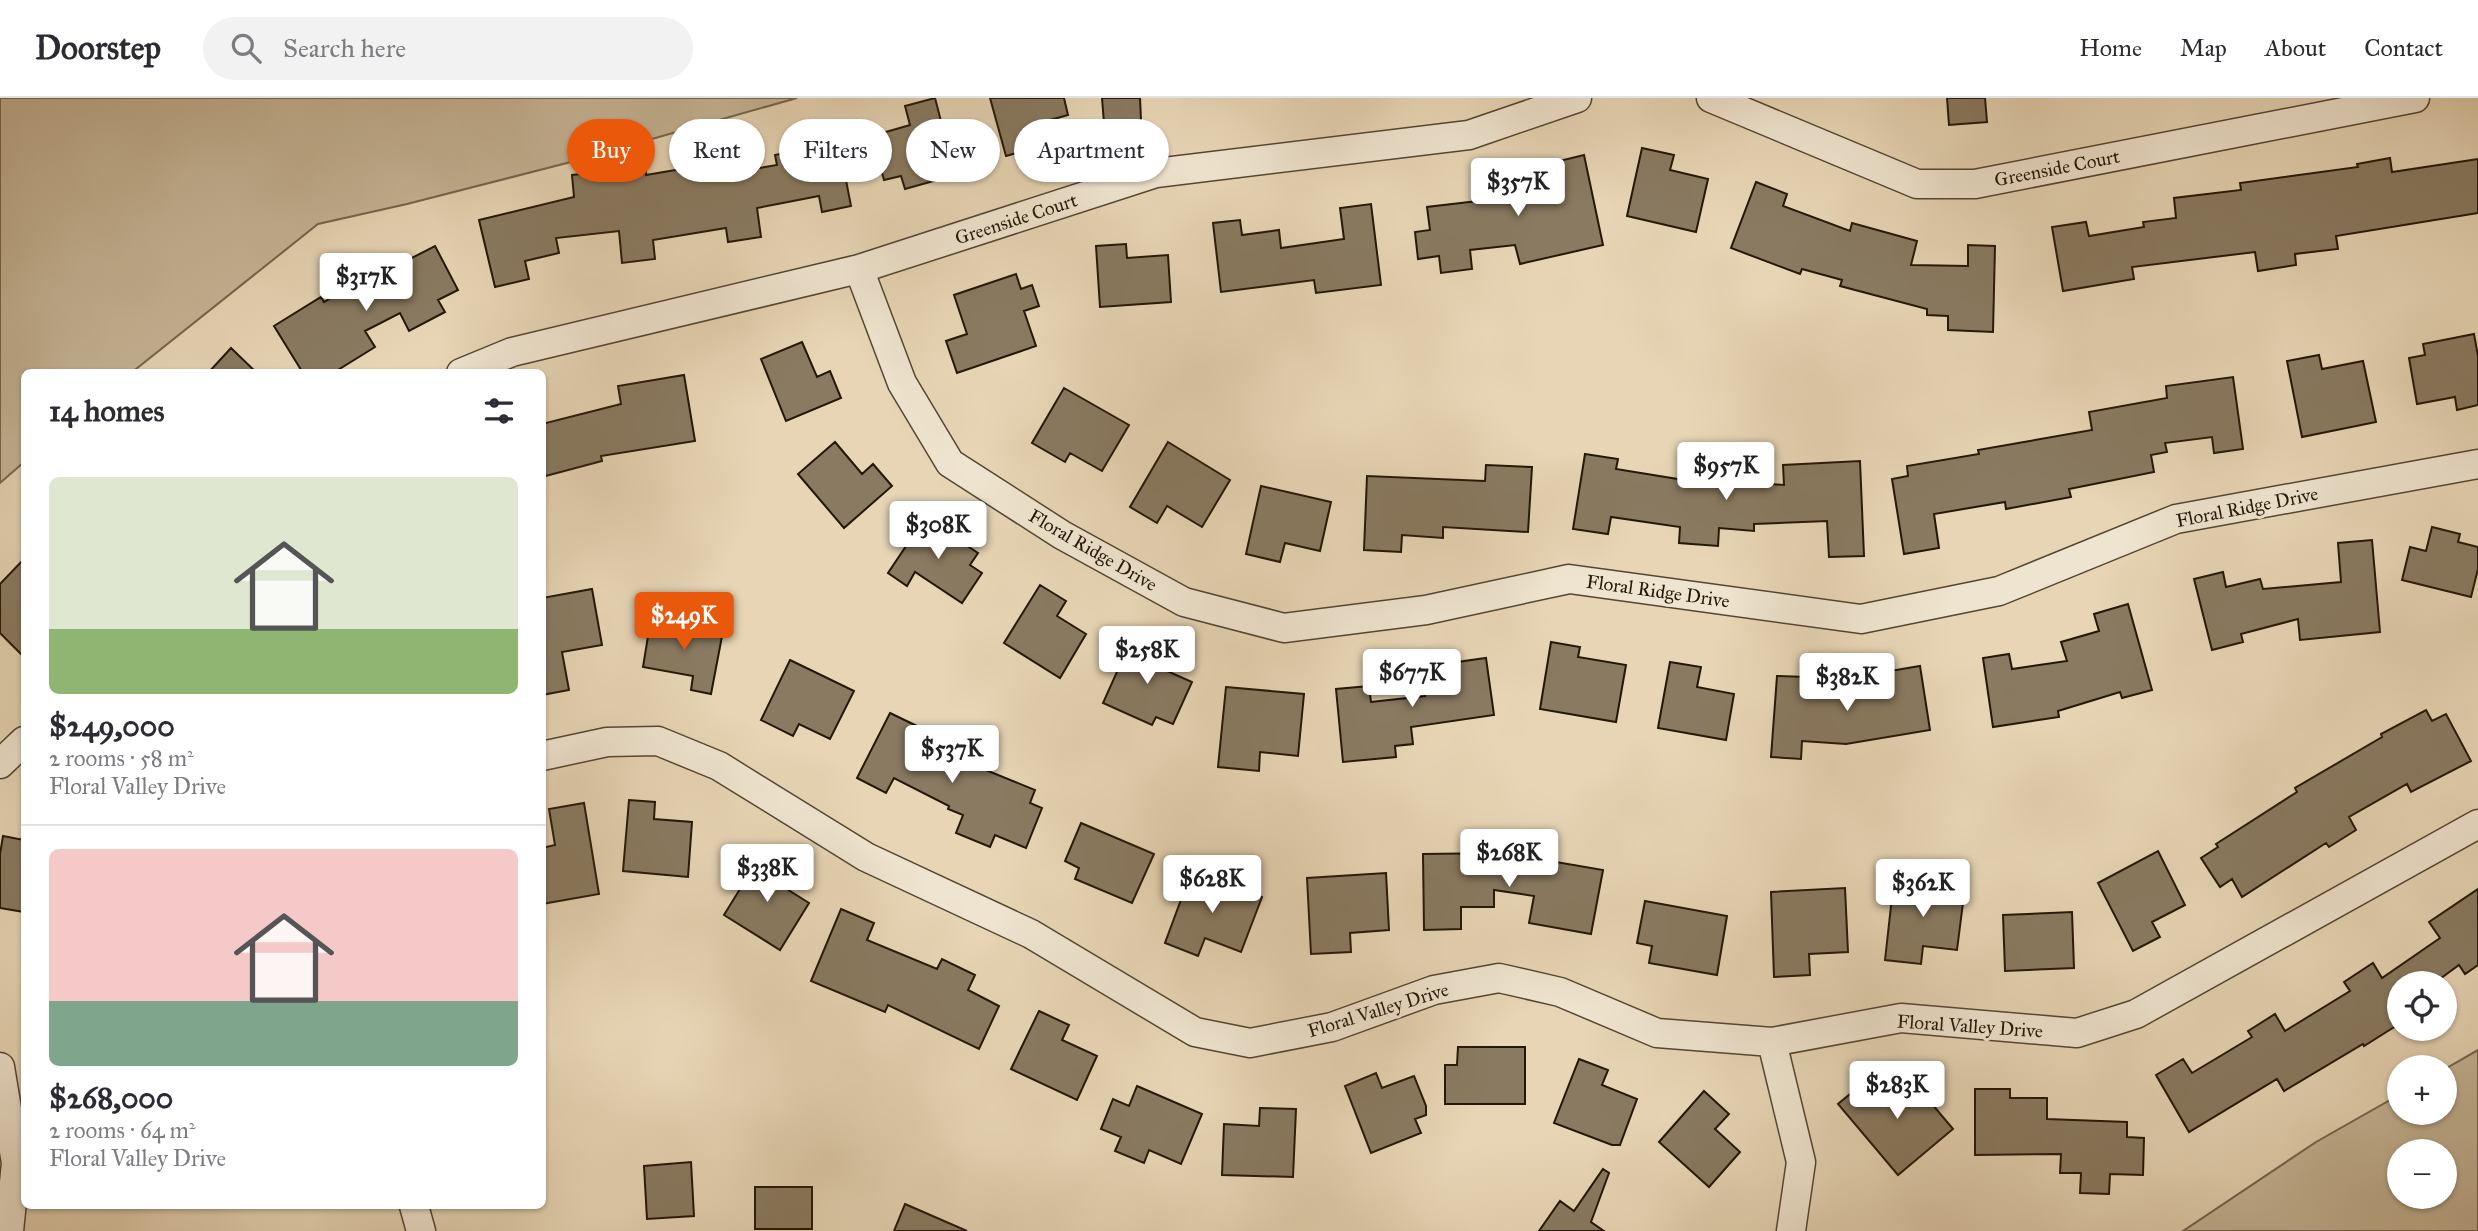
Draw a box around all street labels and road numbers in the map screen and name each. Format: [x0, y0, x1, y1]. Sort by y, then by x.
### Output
street label: Greenside Court [1992, 145, 2122, 191]
street label: Greenside Court [952, 188, 1080, 250]
street label: Floral Ridge Drive [2174, 482, 2320, 533]
street label: Floral Ridge Drive [1024, 504, 1161, 597]
street label: Floral Ridge Drive [1585, 570, 1731, 613]
street label: Floral Valley Drive [1305, 978, 1451, 1042]
street label: Floral Valley Drive [1896, 1009, 2044, 1043]

